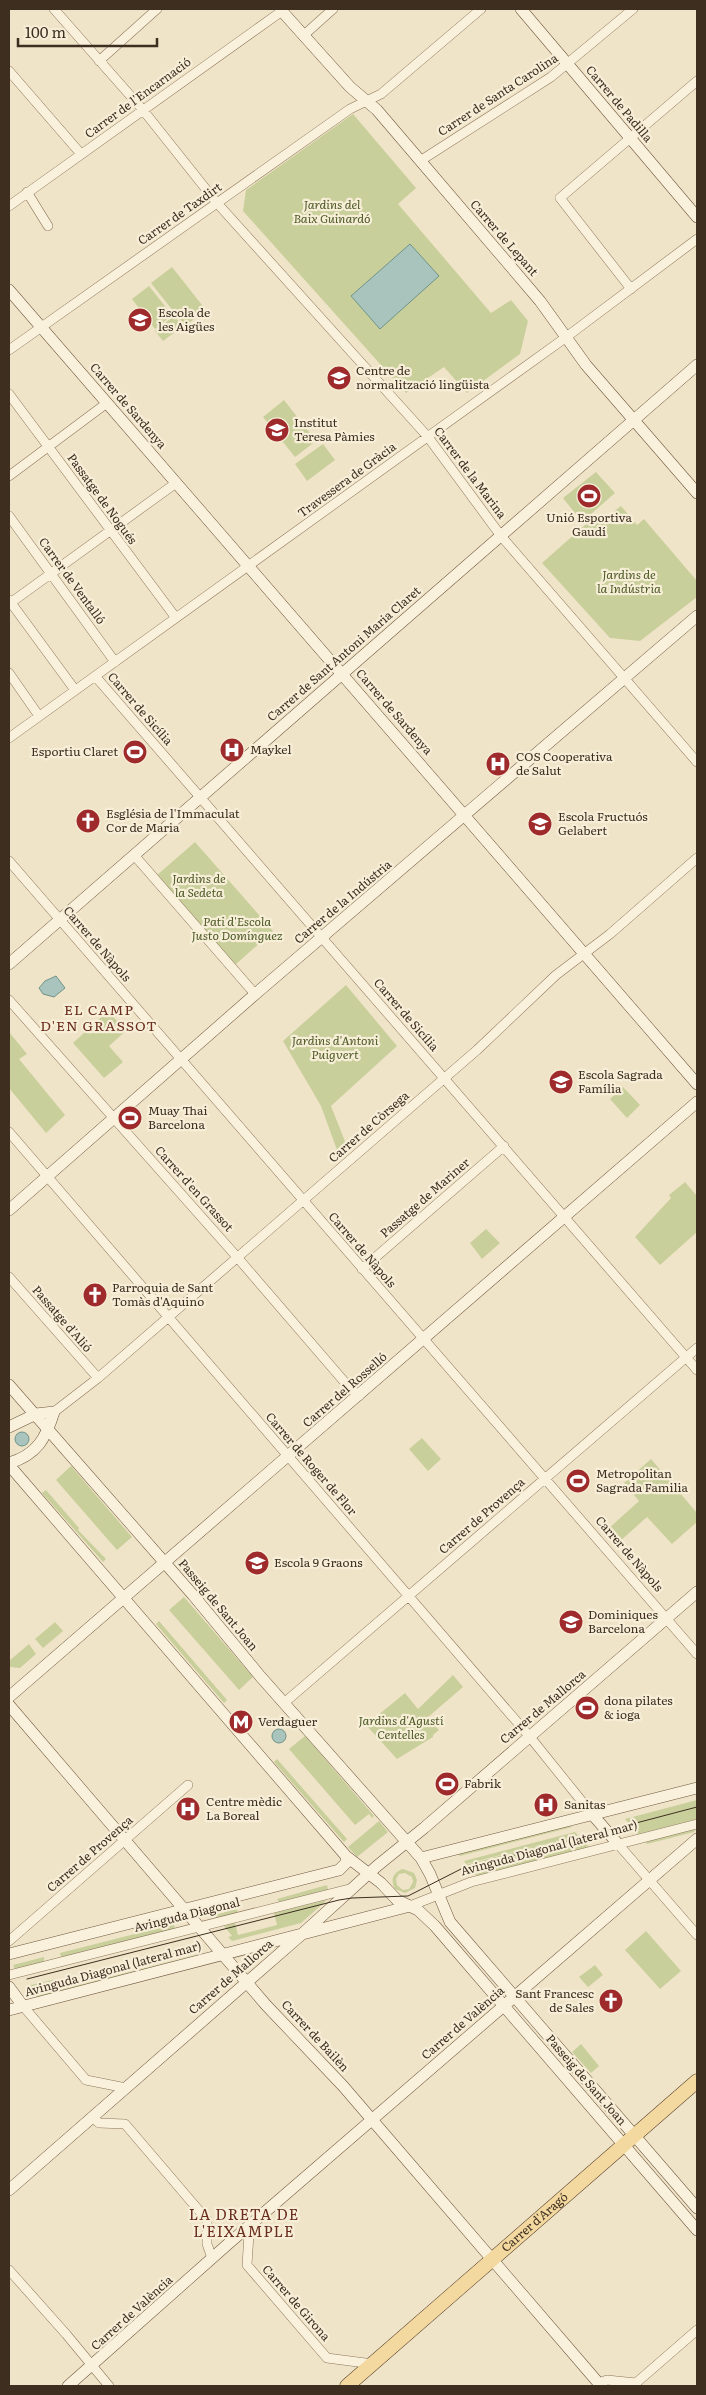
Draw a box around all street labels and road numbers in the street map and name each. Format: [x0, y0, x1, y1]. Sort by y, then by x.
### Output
street label: Carrer de Santa Carolina [434, 48, 561, 140]
street label: Carrer de l'Encarnació [81, 52, 194, 142]
street label: Carrer de Padilla [582, 61, 658, 146]
street label: Carrer de Taxdirt [134, 177, 225, 249]
street label: Carrer de Lepant [467, 195, 543, 280]
street label: Carrer de Sardenya [86, 358, 172, 453]
street label: Carrer de la Marina [430, 423, 512, 523]
street label: Travessera de Gràcia [293, 437, 400, 521]
street label: Passatge de Nogués [64, 449, 142, 548]
street label: Carrer de Ventalló [35, 533, 110, 628]
street label: Carrer de Sant Antoni Maria Claret [263, 581, 424, 725]
street label: Carrer de Sardenya [352, 664, 438, 759]
street label: Carrer de Sicília [104, 668, 178, 749]
street label: Carrer de la Indústria [290, 855, 395, 947]
street label: Carrer de Nàpols [60, 901, 136, 986]
street label: Carrer de Sicília [370, 974, 444, 1055]
street label: Carrer de Còrsega [324, 1086, 413, 1166]
street label: Carrer d'en Grassot [151, 1141, 238, 1235]
street label: Passatge de Mariner [375, 1153, 473, 1241]
street label: Carrer de Nàpols [325, 1207, 401, 1292]
street label: Passatge d'Alió [29, 1281, 97, 1356]
street label: Carrer del Rosselló [298, 1347, 391, 1431]
street label: Carrer de Roger de Flor [262, 1408, 362, 1519]
street label: Carrer de Provença [434, 1472, 529, 1558]
street label: Carrer de Nàpols [592, 1511, 668, 1596]
street label: Passeig de Sant Joan [175, 1554, 263, 1654]
street label: Carrer de Mallorca [496, 1665, 590, 1748]
street label: Carrer de Provença [42, 1810, 137, 1896]
street label: Avinguda Diagonal (lateral mar) [458, 1815, 639, 1879]
street label: Avinguda Diagonal [132, 1892, 242, 1936]
street label: Carrer de Mallorca [184, 1934, 277, 2018]
street label: Avinguda Diagonal (lateral mar) [22, 1936, 203, 2000]
street label: Carrer de València [417, 1981, 508, 2063]
street label: Carrer de Bailèn [278, 1995, 354, 2075]
street label: Passeig de Sant Joan [542, 2030, 631, 2129]
street label: Carrer d'Aragó [497, 2187, 571, 2256]
street label: Carrer de Girona [259, 2260, 335, 2345]
street label: Carrer de València [86, 2270, 177, 2354]

